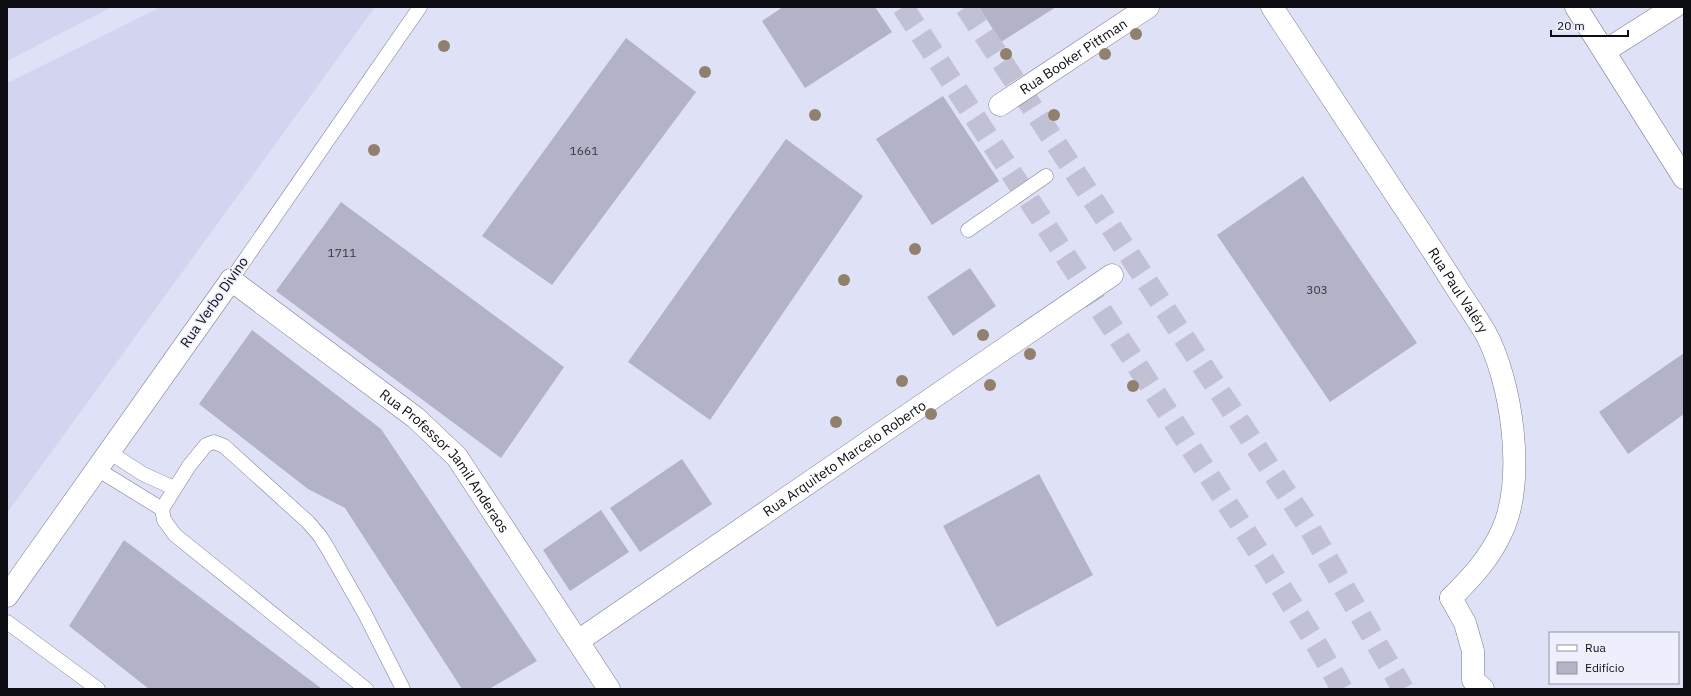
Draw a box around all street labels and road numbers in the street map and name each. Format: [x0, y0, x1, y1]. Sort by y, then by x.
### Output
street label: Rua Booker Pittman [1016, 14, 1131, 98]
street label: Rua Paul Valéry [1424, 244, 1492, 336]
street label: Rua Verbo Divino [176, 253, 252, 351]
street label: Rua Professor Jamil Anderaos [376, 385, 513, 536]
street label: Rua Arquiteto Marcelo Roberto [759, 396, 930, 521]

